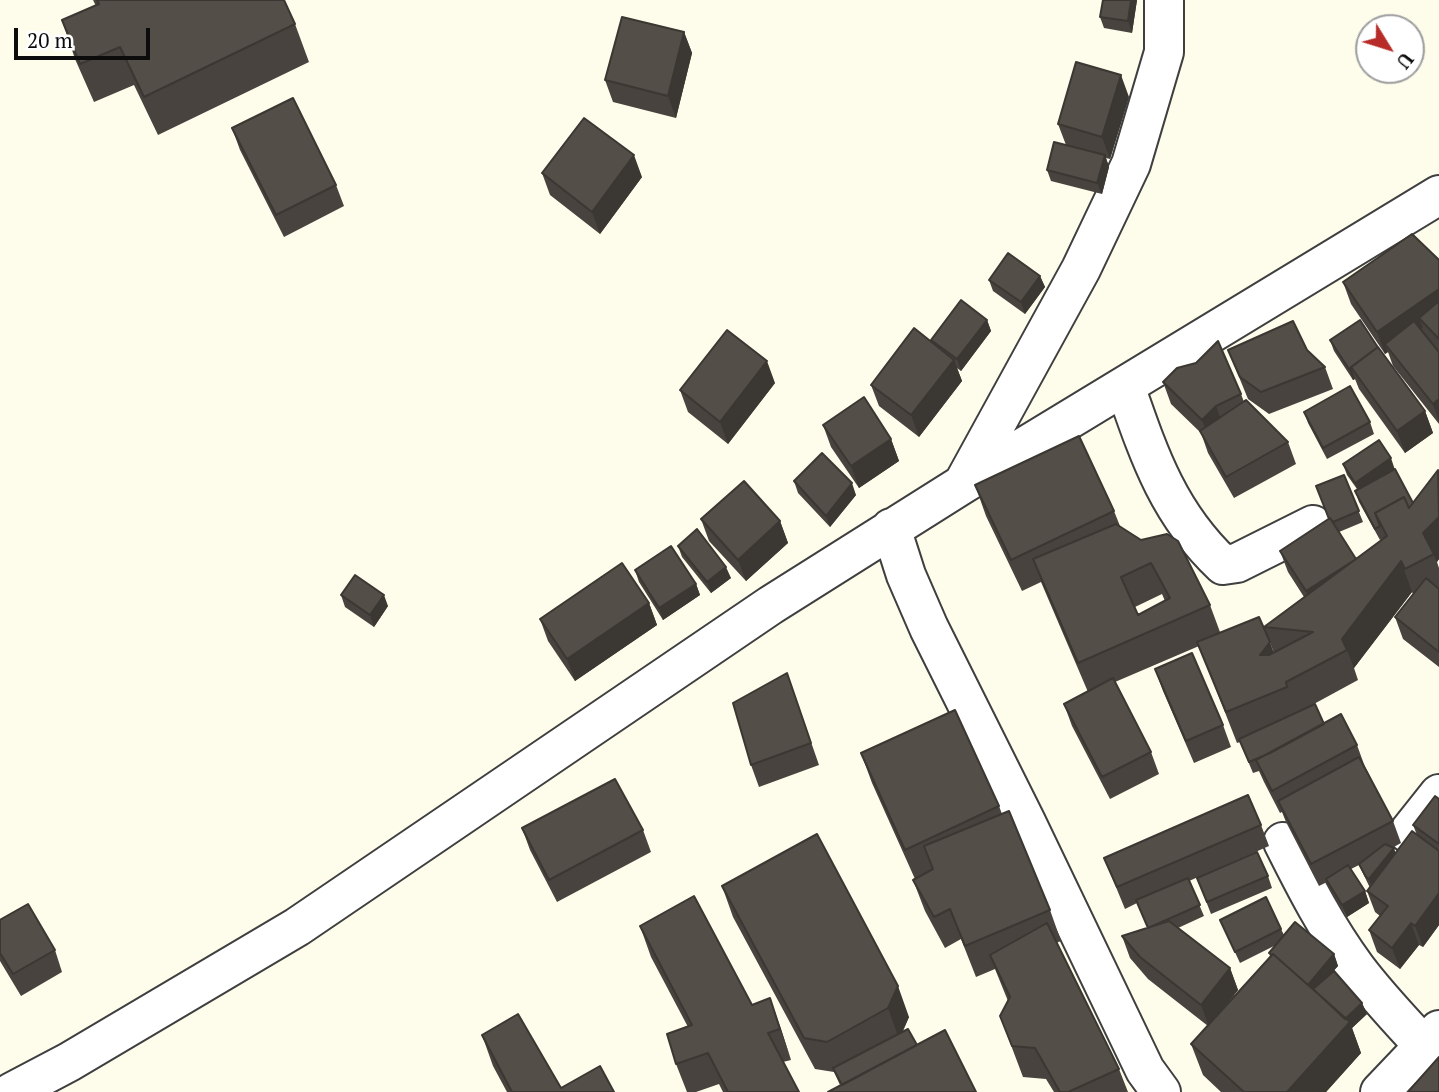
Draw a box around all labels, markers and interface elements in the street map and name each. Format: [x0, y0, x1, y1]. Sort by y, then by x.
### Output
scale bar [18, 14, 154, 58]
north arrow [1355, 14, 1425, 84]
text: 20 m [27, 26, 73, 54]
text: U [1391, 48, 1419, 74]

